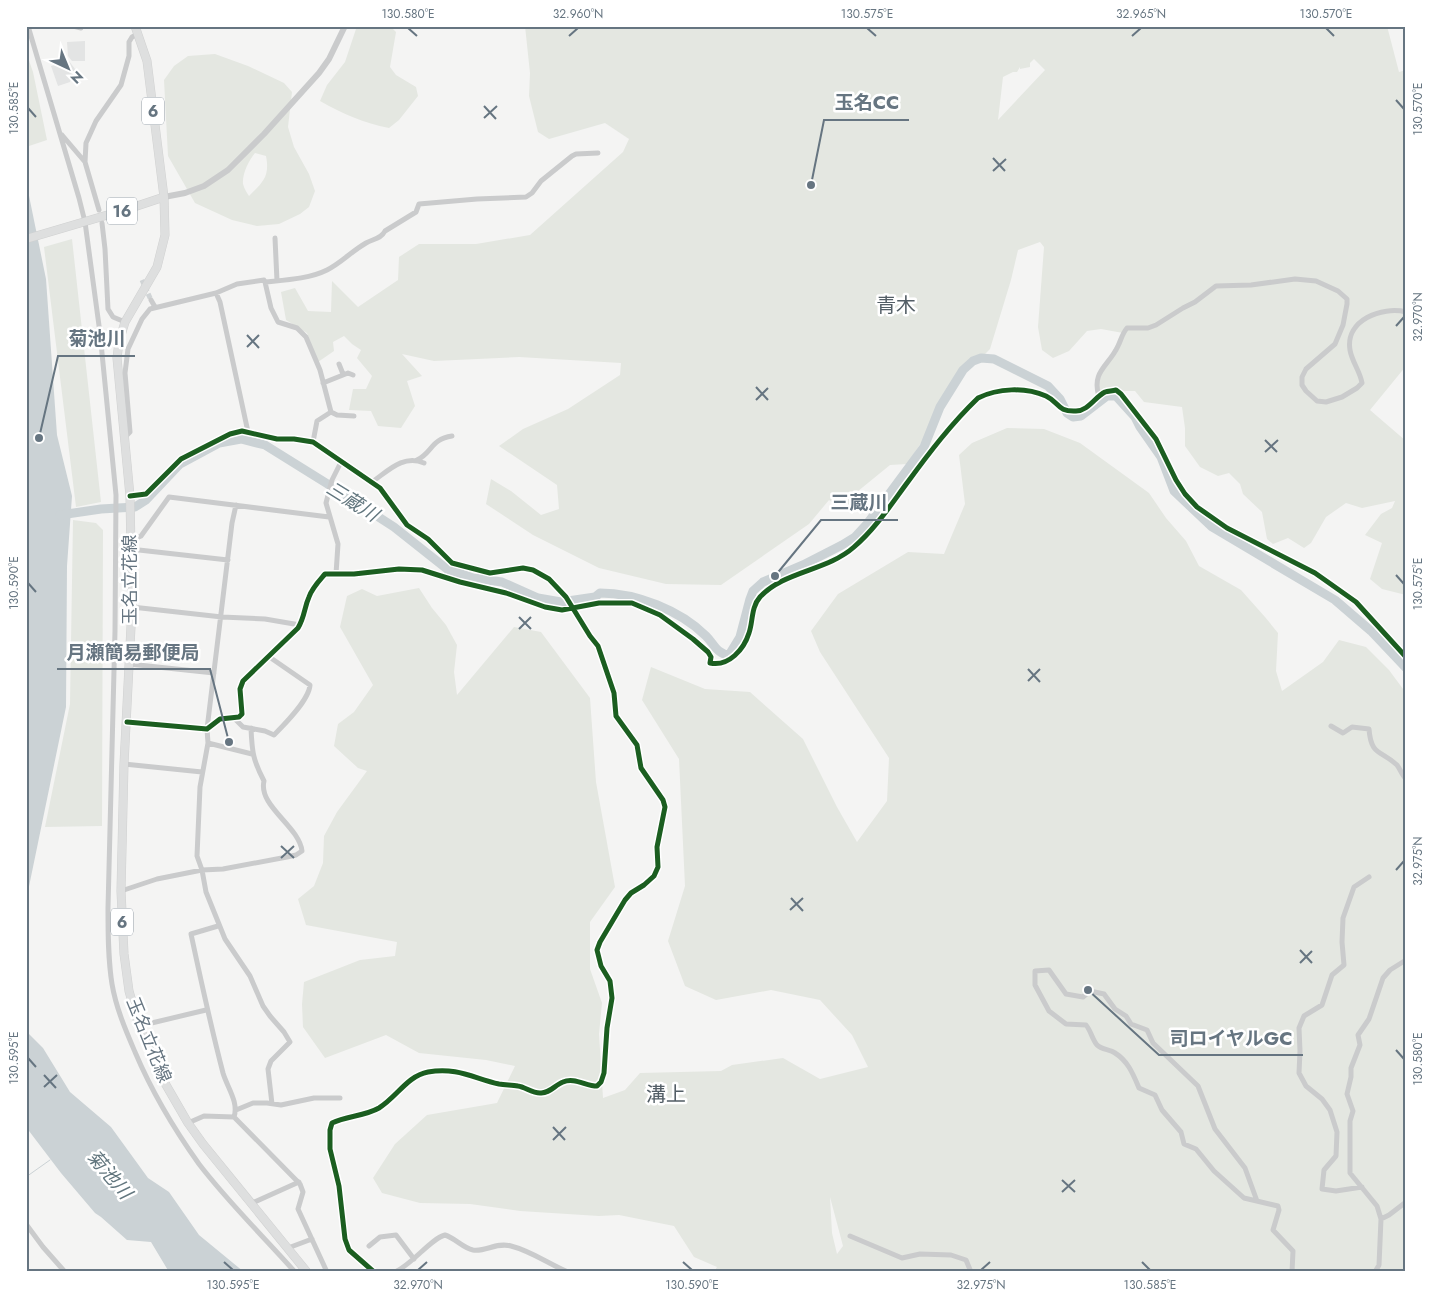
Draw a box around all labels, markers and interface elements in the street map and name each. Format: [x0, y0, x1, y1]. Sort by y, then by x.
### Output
text: 130.580°E [381, 5, 435, 23]
text: 32.960°N [553, 5, 603, 23]
text: 130.575°E [841, 5, 893, 23]
text: 32.965°N [1116, 5, 1166, 23]
text: 130.570°E [1300, 5, 1352, 23]
north arrow [42, 42, 92, 92]
text: N [66, 66, 88, 88]
text: 130.585°E [5, 82, 23, 134]
text: 130.570°E [1409, 83, 1427, 135]
callout: 玉名CC [824, 86, 909, 120]
text: 玉名CC [835, 89, 899, 116]
road number: 6 [142, 98, 164, 124]
road number: 16 [107, 198, 137, 225]
district label: 青木 [876, 291, 916, 320]
text: 32.970°N [1409, 292, 1427, 342]
callout: 菊池川 [58, 322, 135, 356]
text: 菊池川 [68, 325, 126, 352]
water label: 三蔵川 [321, 475, 386, 529]
callout: 三蔵川 [821, 486, 898, 520]
text: 三蔵川 [830, 489, 888, 516]
street label: 玉名立花線 [117, 535, 143, 625]
text: 130.590°E [5, 556, 23, 610]
text: 130.575°E [1409, 558, 1427, 610]
callout: 月瀬簡易郵便局 [57, 635, 210, 669]
text: 月瀬簡易郵便局 [66, 639, 200, 666]
text: 32.975°N [1409, 836, 1427, 886]
road number: 6 [111, 909, 133, 936]
street label: 玉名立花線 [120, 993, 178, 1087]
callout: 司ロイヤルGC [1159, 1021, 1303, 1055]
text: 司ロイヤルGC [1169, 1025, 1293, 1052]
text: 130.595°E [5, 1031, 23, 1085]
text: 130.580°E [1409, 1032, 1427, 1086]
district label: 溝上 [646, 1080, 686, 1109]
water label: 菊池川 [81, 1144, 140, 1206]
text: 130.595°E [206, 1276, 260, 1294]
text: 32.970°N [393, 1276, 443, 1294]
text: 130.590°E [665, 1276, 719, 1294]
text: 32.975°N [956, 1276, 1006, 1294]
text: 130.585°E [1124, 1276, 1176, 1294]

